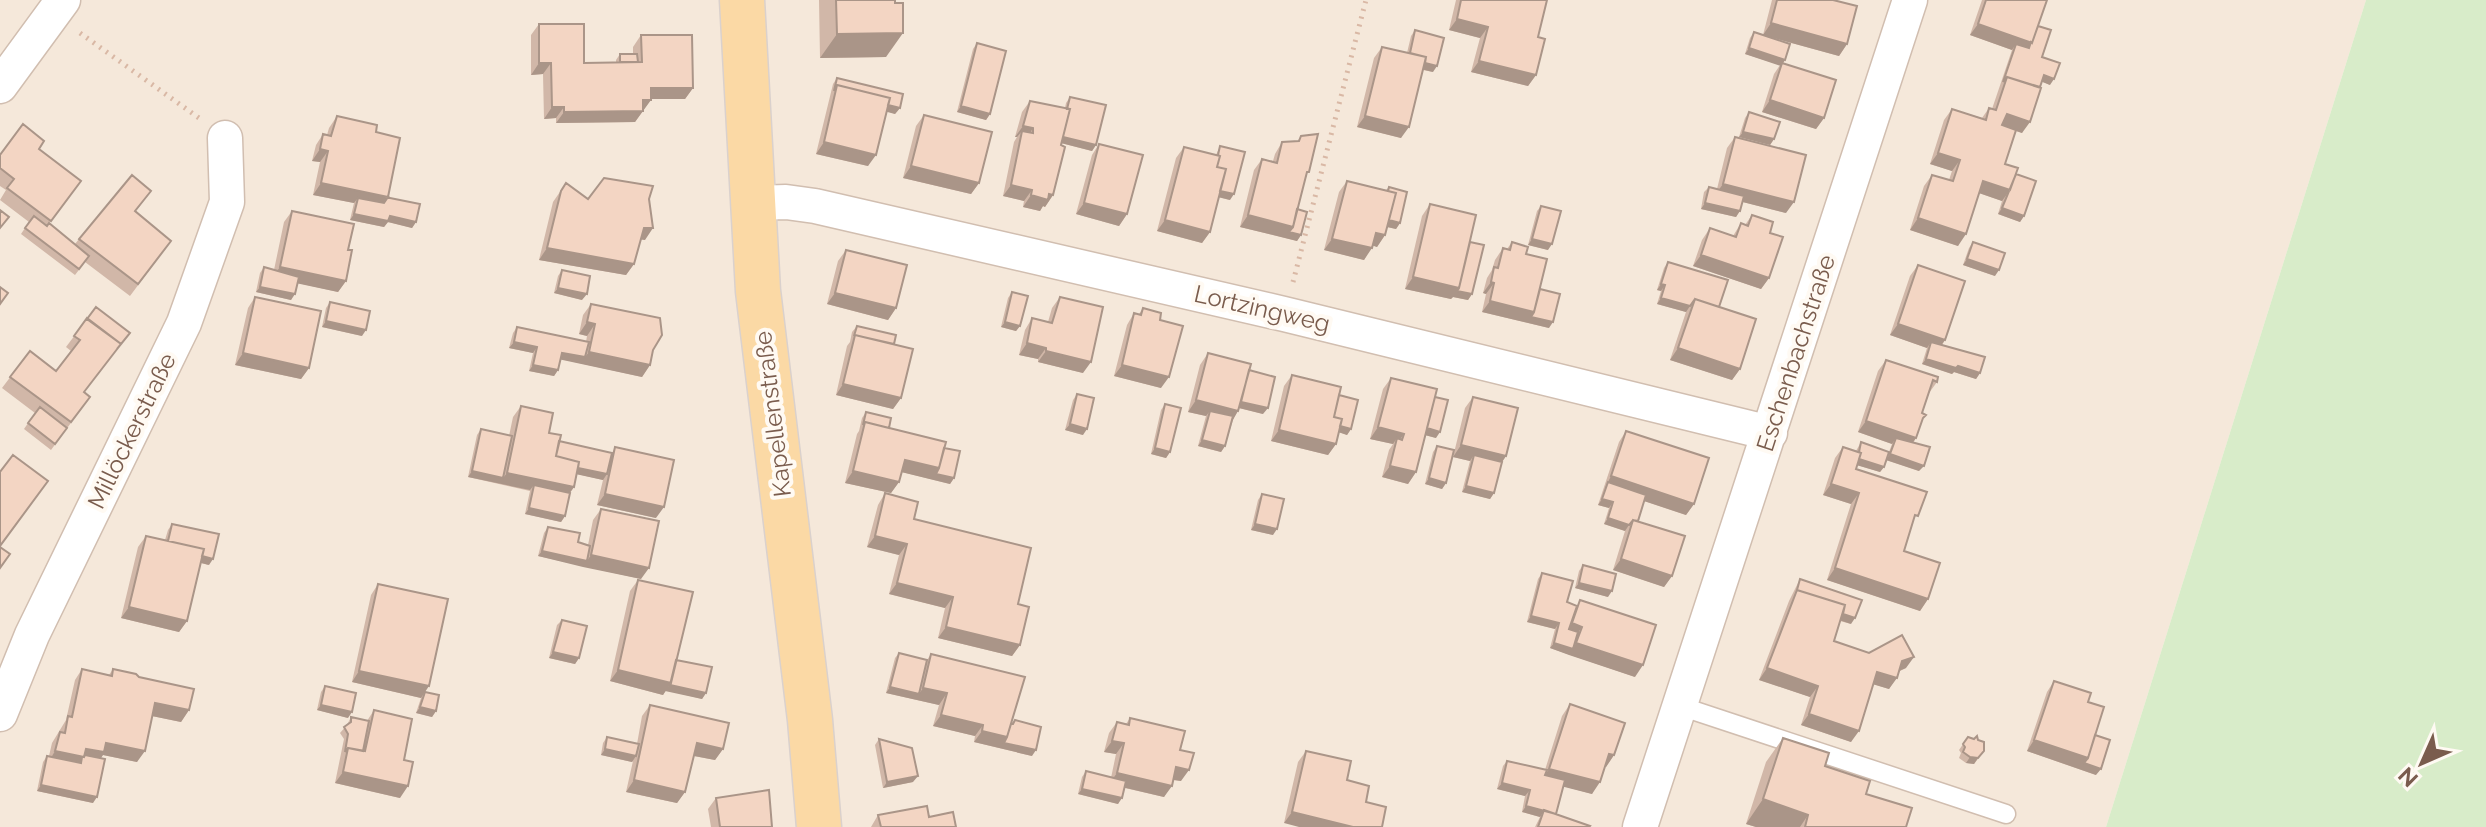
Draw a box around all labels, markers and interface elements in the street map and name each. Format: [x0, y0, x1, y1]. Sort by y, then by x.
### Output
street label: Eschenbachstraße [1750, 251, 1841, 455]
street label: Lortzingweg [1191, 279, 1333, 338]
street label: Kapellenstraße [748, 329, 797, 499]
street label: Millöckerstraße [81, 348, 182, 513]
north arrow [2382, 723, 2462, 803]
text: N [2393, 762, 2423, 792]

